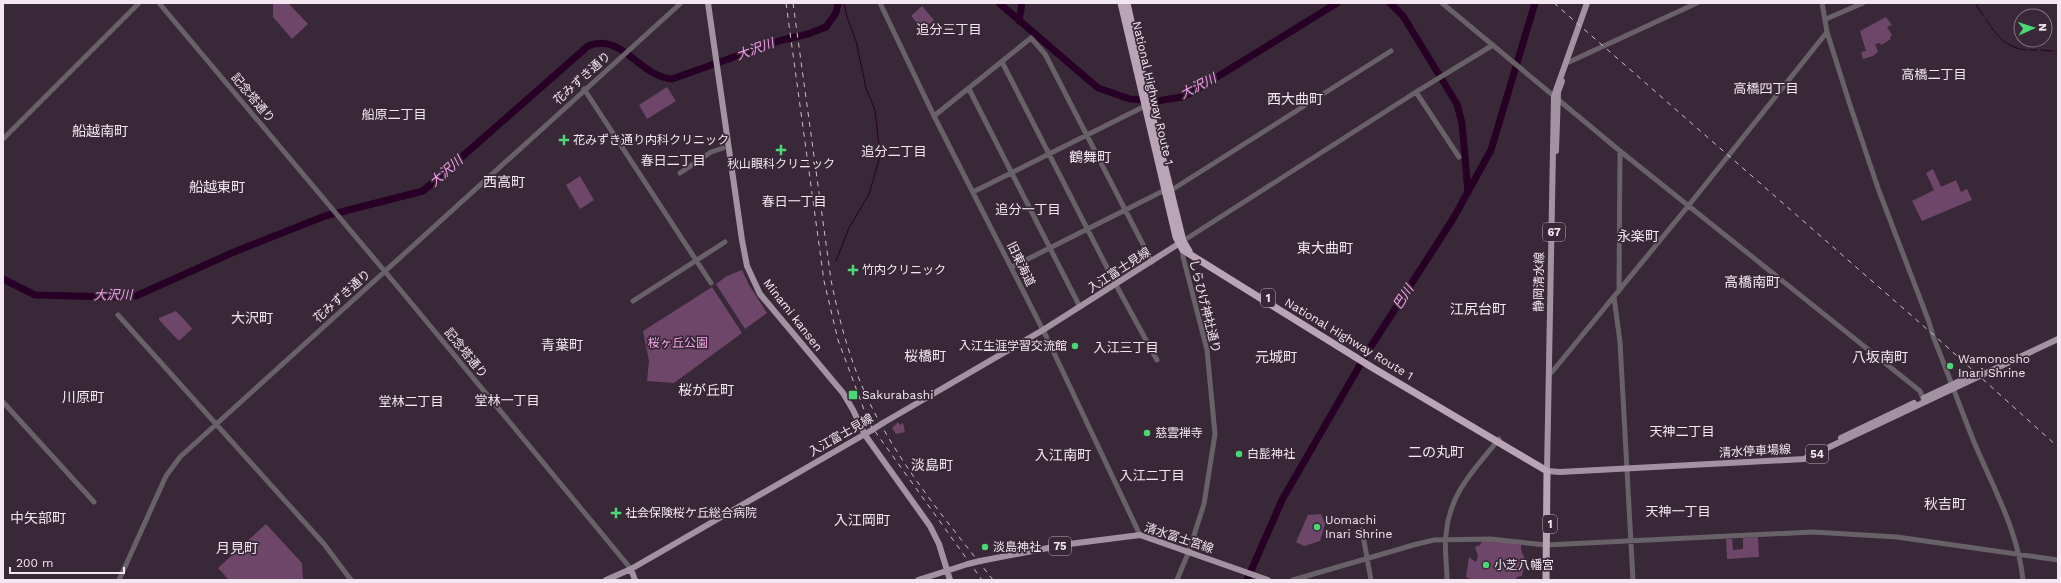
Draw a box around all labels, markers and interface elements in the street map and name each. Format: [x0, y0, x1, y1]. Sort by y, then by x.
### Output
north arrow [2013, 8, 2053, 48]
street label: National Highway Route 1 [1130, 20, 1176, 166]
district label: 追分三丁目 [916, 22, 982, 37]
text: N [2036, 23, 2049, 32]
water label: 大沢川 [734, 35, 778, 63]
street label: 花みずき通り [551, 49, 613, 107]
district label: 高橋二丁目 [1901, 67, 1967, 82]
water label: 大沢川 [1177, 70, 1221, 102]
street label: 記念塔通り [228, 71, 278, 125]
district label: 高橋四丁目 [1733, 81, 1799, 96]
district label: 西大曲町 [1267, 91, 1323, 107]
district label: 船原二丁目 [361, 107, 427, 122]
district label: 船越南町 [72, 123, 128, 139]
place label: 花みずき通り内科クリニック [573, 133, 729, 147]
marker: 花みずき通り内科クリニック [558, 134, 570, 146]
marker: 秋山眼科クリニック [775, 144, 787, 156]
district label: 追分二丁目 [861, 144, 927, 159]
district label: 鶴舞町 [1069, 149, 1111, 165]
water label: 大沢川 [426, 151, 467, 189]
district label: 春日二丁目 [640, 153, 706, 168]
place label: 秋山眼科クリニック [727, 157, 835, 171]
district label: 西高町 [483, 174, 525, 190]
district label: 船越東町 [189, 179, 245, 195]
district label: 春日一丁目 [761, 194, 827, 209]
district label: 追分一丁目 [995, 202, 1061, 217]
road number: 67 [1543, 223, 1565, 241]
district label: 永楽町 [1617, 228, 1659, 244]
street label: 旧東海道 [1004, 239, 1038, 289]
district label: 東大曲町 [1297, 240, 1353, 256]
street label: 入江富士見線 [1085, 245, 1153, 295]
street label: 静岡清水線 [1531, 252, 1547, 312]
street label: しらひげ神社通り [1187, 258, 1223, 354]
place label: 竹内クリニック [862, 263, 946, 277]
marker: 竹内クリニック [847, 264, 859, 276]
street label: 花みずき通り [311, 267, 373, 325]
district label: 高橋南町 [1724, 274, 1780, 290]
street label: Minami kansen [760, 276, 826, 354]
water label: 巴川 [1390, 280, 1417, 312]
water label: 大沢川 [93, 287, 135, 303]
road number: 1 [1261, 289, 1275, 307]
street label: National Highway Route 1 [1282, 295, 1416, 383]
district label: 江尻台町 [1450, 301, 1506, 317]
district label: 大沢町 [231, 310, 273, 326]
street label: 記念塔通り [442, 325, 490, 381]
park label: 桜ヶ丘公園 [648, 336, 708, 350]
district label: 青葉町 [541, 337, 583, 353]
place label: 入江生涯学習交流館 [959, 339, 1067, 353]
district label: 入江三丁目 [1093, 340, 1159, 355]
marker: 入江生涯学習交流館 [1070, 341, 1080, 351]
district label: 桜橋町 [904, 348, 946, 364]
district label: 元城町 [1255, 349, 1297, 365]
district label: 八坂南町 [1852, 349, 1908, 365]
place label: Wamonosho Inari Shrine [1958, 352, 2030, 380]
marker: Wamonosho Inari Shrine [1945, 361, 1955, 371]
district label: 桜が丘町 [678, 382, 734, 398]
place label: Sakurabashi [862, 388, 933, 402]
district label: 川原町 [62, 389, 104, 405]
marker: Sakurabashi [847, 389, 859, 401]
district label: 堂林一丁目 [474, 393, 540, 408]
district label: 堂林二丁目 [378, 394, 444, 409]
street label: 入江富士見線 [806, 411, 876, 459]
district label: 天神二丁目 [1649, 424, 1715, 439]
place label: 慈雲禅寺 [1155, 426, 1203, 440]
marker: 慈雲禅寺 [1142, 428, 1152, 438]
street label: 清水停車場線 [1719, 442, 1791, 460]
district label: 二の丸町 [1408, 444, 1464, 460]
road number: 54 [1806, 445, 1828, 463]
district label: 入江南町 [1035, 447, 1091, 463]
place label: 白髭神社 [1247, 447, 1295, 461]
marker: 白髭神社 [1234, 449, 1244, 459]
district label: 淡島町 [911, 457, 953, 473]
district label: 入江二丁目 [1119, 468, 1185, 483]
district label: 秋吉町 [1924, 496, 1966, 512]
district label: 天神一丁目 [1645, 504, 1711, 519]
place label: 社会保険桜ケ丘総合病院 [625, 506, 757, 520]
marker: 社会保険桜ケ丘総合病院 [610, 507, 622, 519]
district label: 中矢部町 [10, 510, 66, 526]
district label: 入江岡町 [834, 512, 890, 528]
place label: Uomachi Inari Shrine [1325, 513, 1393, 541]
road number: 1 [1543, 515, 1557, 533]
street label: 清水富士宮線 [1143, 520, 1215, 556]
marker: Uomachi Inari Shrine [1312, 522, 1322, 532]
road number: 75 [1049, 537, 1071, 555]
district label: 月見町 [216, 540, 258, 556]
place label: 淡島神社 [993, 540, 1041, 554]
marker: 淡島神社 [980, 542, 990, 552]
scale bar [10, 549, 124, 575]
text: 200 m [16, 556, 53, 570]
place label: 小芝八幡宮 [1494, 558, 1554, 572]
marker: 小芝八幡宮 [1481, 560, 1491, 570]

